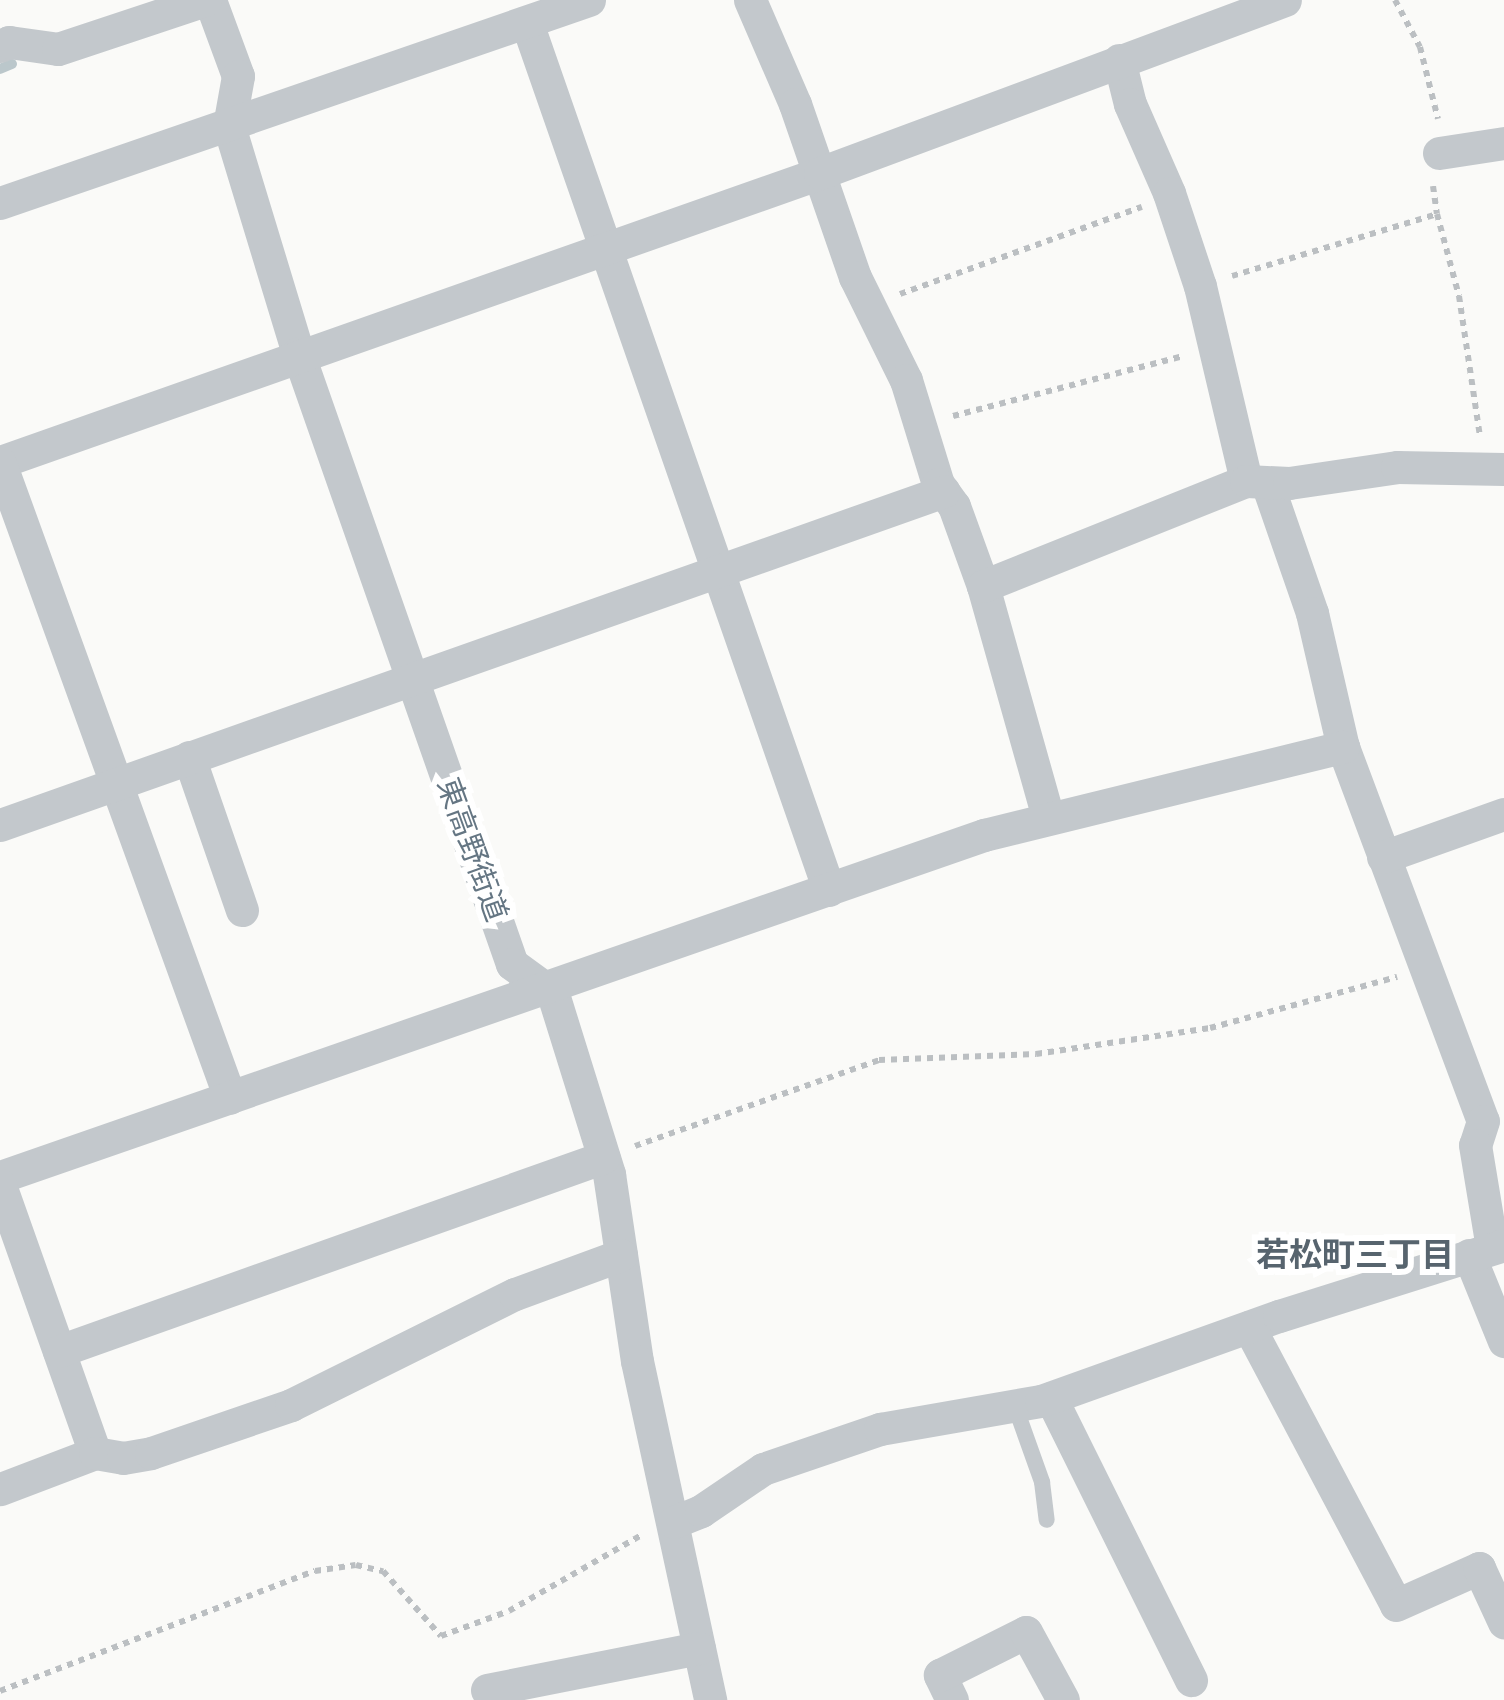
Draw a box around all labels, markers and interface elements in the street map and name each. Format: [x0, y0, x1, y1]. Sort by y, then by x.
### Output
street label: 東高野街道 [428, 773, 514, 927]
district label: 若松町三丁目 [1256, 1236, 1454, 1276]

